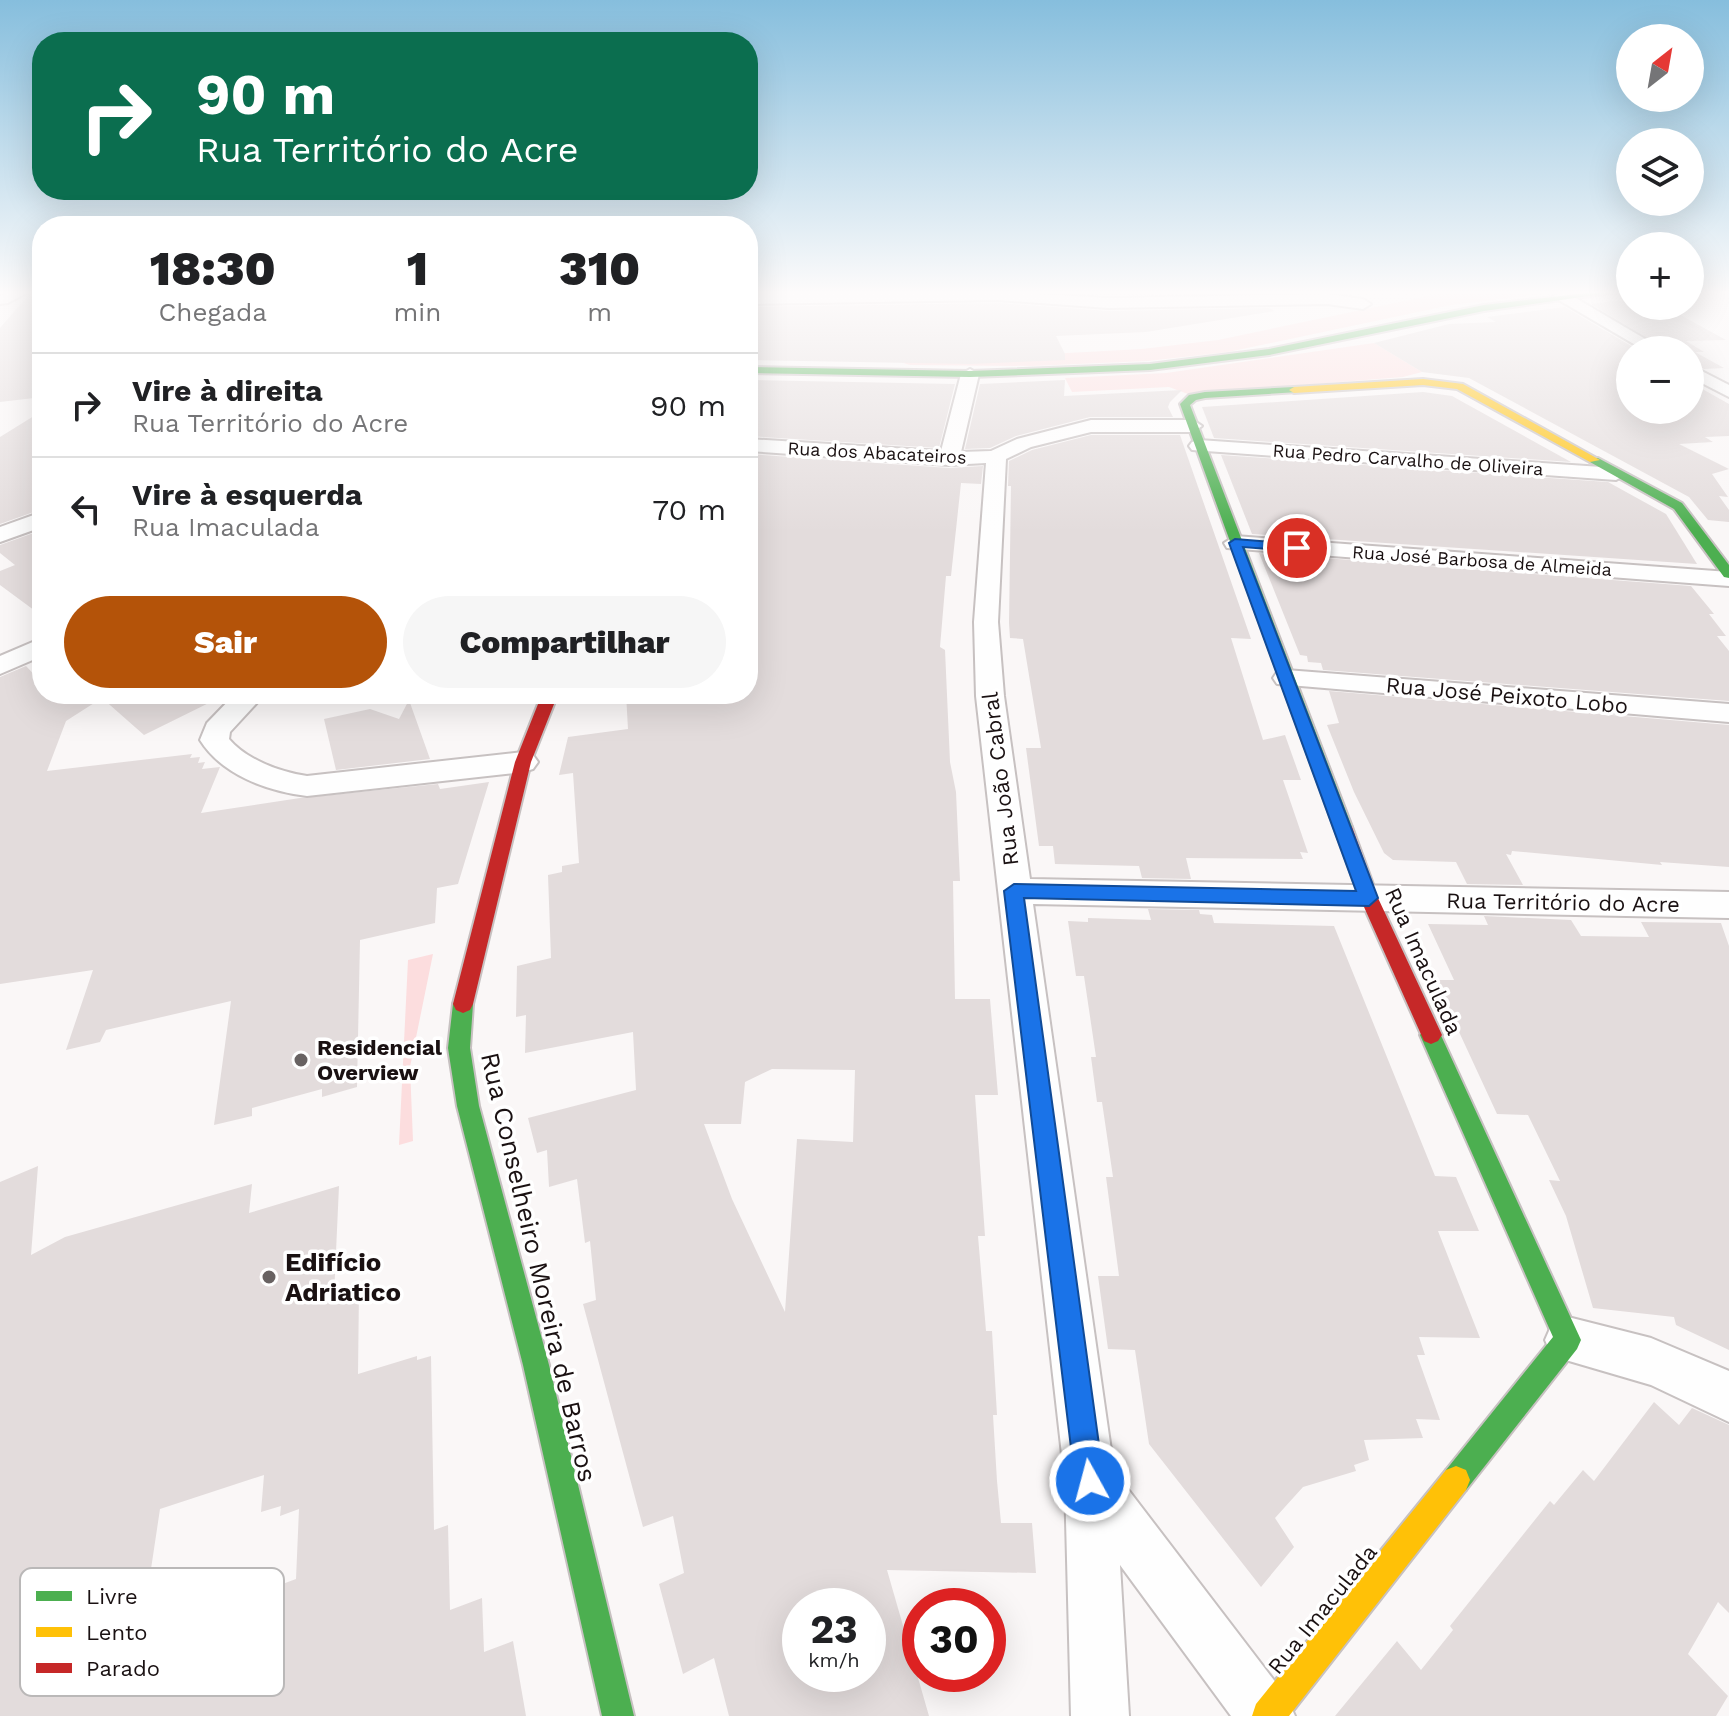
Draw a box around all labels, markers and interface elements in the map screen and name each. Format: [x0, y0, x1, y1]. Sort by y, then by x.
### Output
north arrow [1616, 24, 1704, 112]
map controls [1616, 24, 1704, 424]
text: 90 m [196, 62, 335, 128]
icon: right [64, 64, 168, 168]
button: layers [1616, 128, 1704, 216]
text: Rua Território do Acre [196, 129, 578, 171]
button: + [1616, 232, 1704, 320]
text: 18:30 [150, 240, 276, 297]
text: 1 [407, 240, 428, 297]
text: 310 [559, 240, 640, 297]
text: Chegada [159, 297, 267, 327]
text: min [394, 297, 441, 327]
text: m [587, 297, 612, 327]
button: − [1616, 336, 1704, 424]
text: Vire à direita [132, 373, 323, 408]
icon: right [64, 383, 108, 427]
text: 90 m [650, 388, 726, 423]
text: Rua Território do Acre [132, 408, 408, 438]
street label: Rua dos Abacateiros [787, 437, 967, 468]
street label: Rua Pedro Carvalho de Oliveira [1272, 440, 1544, 479]
text: Vire à esquerda [132, 477, 362, 512]
icon: left [64, 487, 108, 531]
text: 70 m [652, 492, 726, 527]
text: Rua Imaculada [132, 512, 319, 542]
pin [1263, 514, 1331, 582]
icon: arrive [1275, 526, 1319, 570]
street label: Rua José Barbosa de Almeida [1351, 541, 1613, 580]
button: Sair [64, 596, 387, 688]
button: Compartilhar [403, 596, 726, 688]
street label: Rua José Peixoto Lobo [1385, 672, 1629, 719]
street label: Rua João Cabral [977, 690, 1024, 867]
street label: Rua Imaculada [1380, 884, 1467, 1039]
street label: Rua Território do Acre [1446, 888, 1680, 917]
place label: Residencial Overview [317, 1035, 443, 1085]
street label: Rua Conselheiro Moreira de Barros [475, 1049, 603, 1485]
marker: Residencial Overview [292, 1051, 310, 1069]
place label: Edifício Adriatico [285, 1247, 401, 1307]
marker: Edifício Adriatico [260, 1268, 278, 1286]
position arrow [1048, 1439, 1132, 1523]
street label: Rua Imaculada [1263, 1540, 1382, 1679]
legend [20, 1568, 284, 1696]
text: Livre [86, 1584, 138, 1609]
speed limit sign: 30 [902, 1588, 1006, 1692]
text: 23 [810, 1606, 858, 1653]
text: Lento [86, 1620, 147, 1645]
text: km/h [808, 1648, 860, 1672]
text: Parado [86, 1656, 160, 1681]

